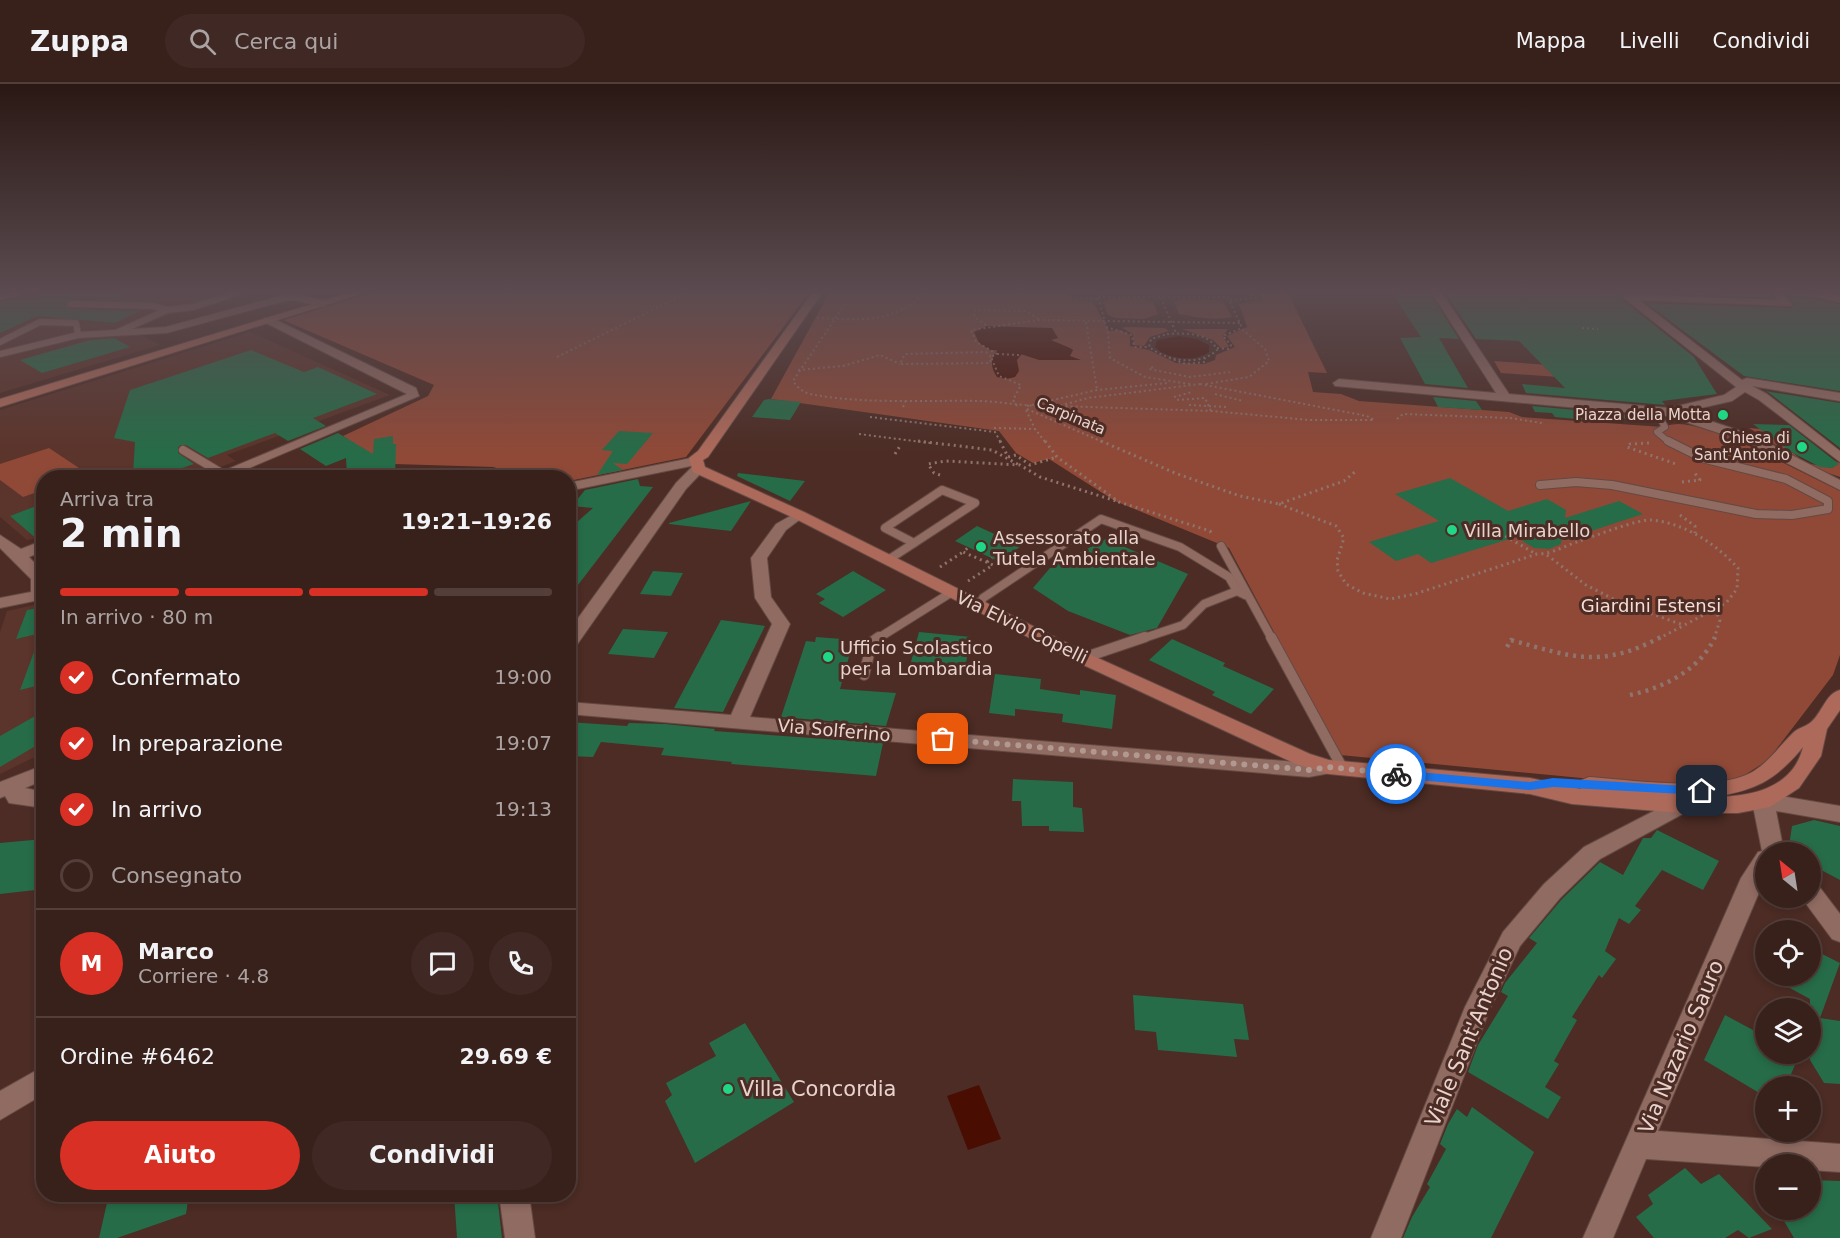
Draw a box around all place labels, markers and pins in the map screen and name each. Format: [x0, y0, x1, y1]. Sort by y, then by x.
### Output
place label: Piazza della Motta [1575, 406, 1711, 424]
marker: Piazza della Motta [1716, 408, 1730, 422]
place label: Chiesa di Sant'Antonio [1694, 429, 1790, 464]
marker: Chiesa di Sant'Antonio [1795, 440, 1809, 454]
place label: Villa Mirabello [1464, 520, 1590, 541]
marker: Villa Mirabello [1445, 523, 1459, 537]
place label: Assessorato alla Tutela Ambientale [992, 527, 1155, 569]
marker: Assessorato alla Tutela Ambientale [974, 540, 988, 554]
place label: Ufficio Scolastico per la Lombardia [840, 637, 993, 679]
marker: Ufficio Scolastico per la Lombardia [821, 650, 835, 664]
pin [917, 713, 968, 764]
pin [1676, 765, 1727, 816]
place label: Villa Concordia [740, 1077, 896, 1101]
marker: Villa Concordia [721, 1082, 735, 1096]

